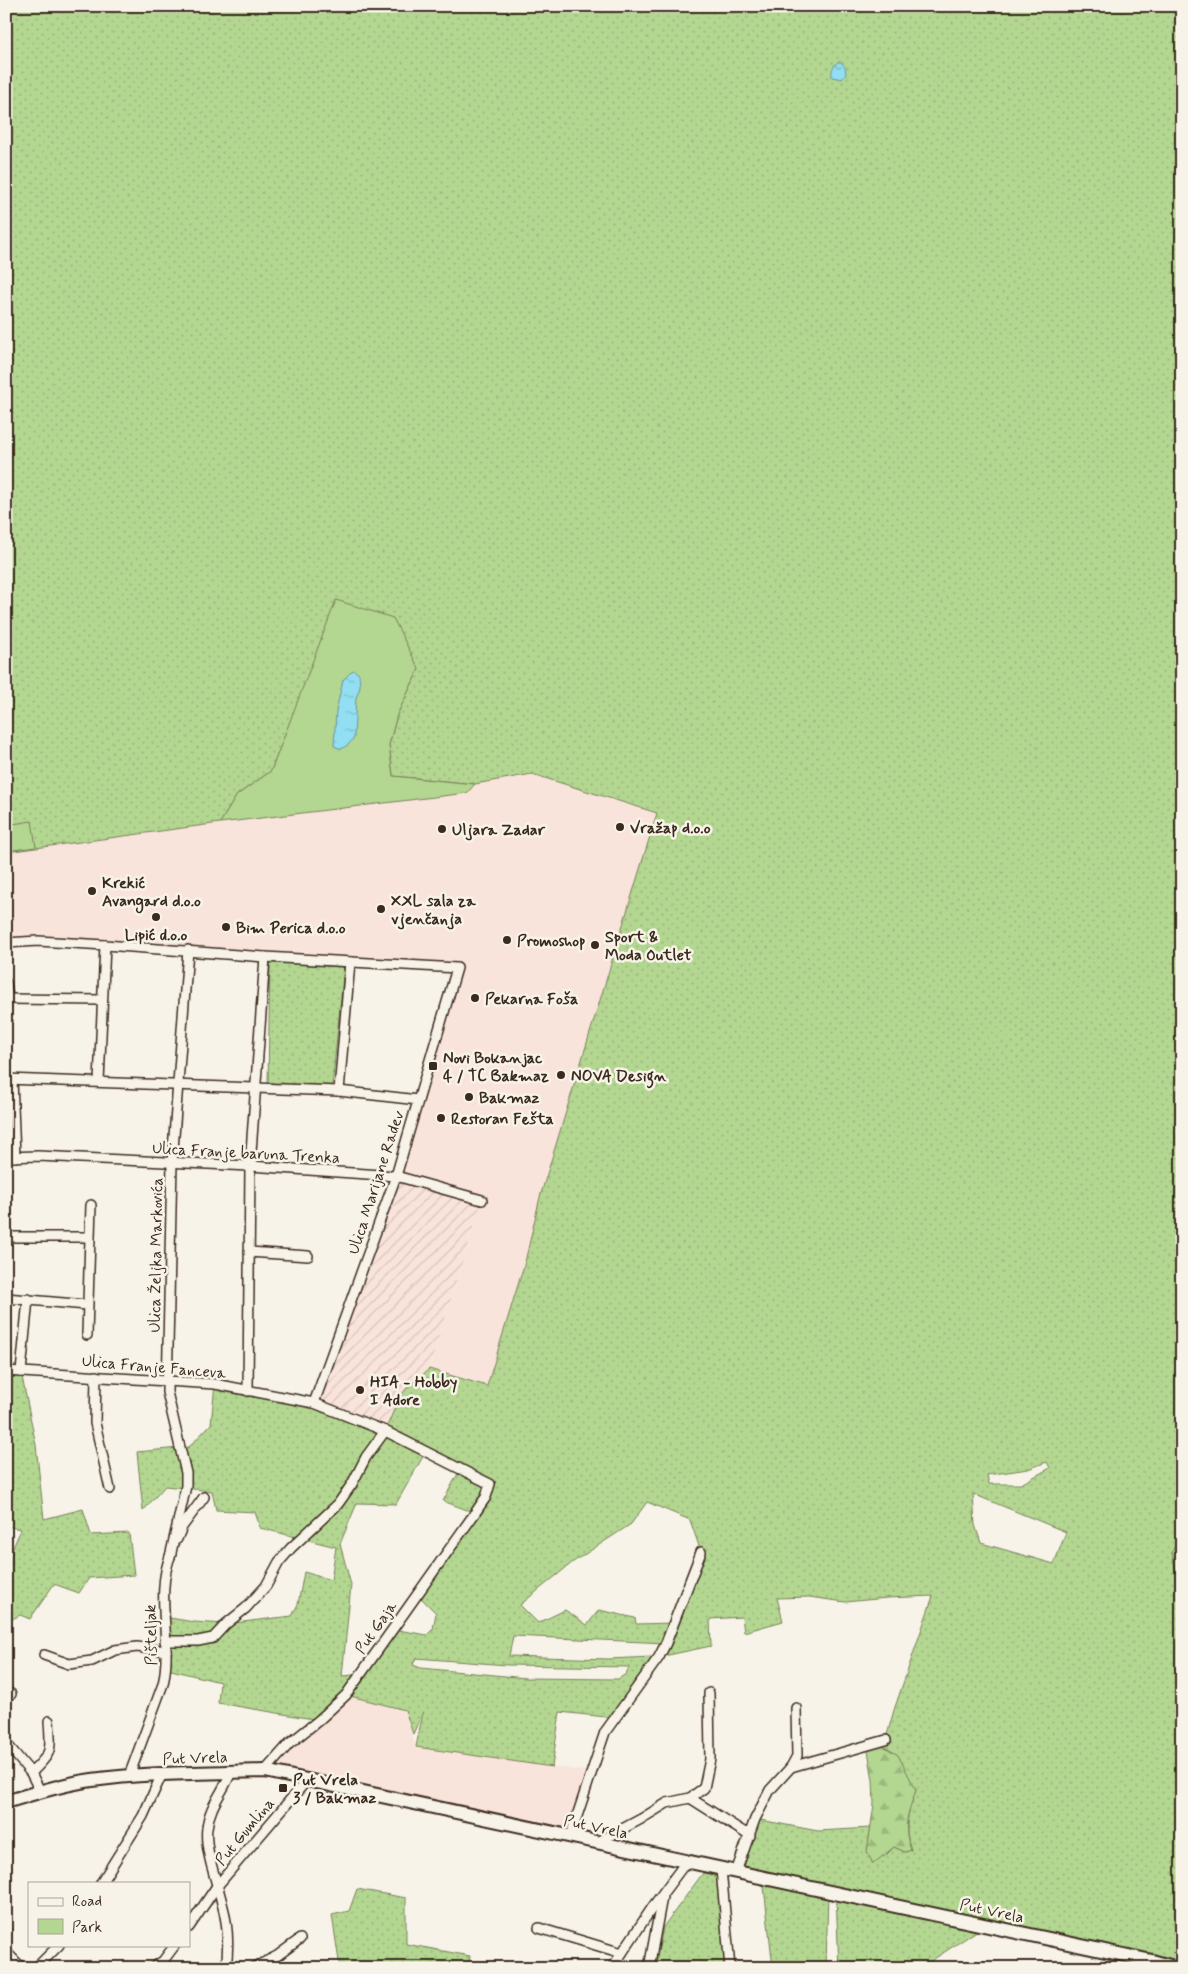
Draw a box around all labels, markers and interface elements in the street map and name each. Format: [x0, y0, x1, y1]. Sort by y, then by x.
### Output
place label: Vražap d.o.o [630, 818, 711, 839]
place label: Uljara Zadar [452, 820, 546, 841]
marker: Vražap d.o.o [614, 821, 626, 833]
marker: Uljara Zadar [436, 823, 448, 835]
place label: Krekić Avangard d.o.o [102, 873, 201, 914]
marker: Krekić Avangard d.o.o [86, 885, 98, 897]
place label: XXL sala za vjenčanja [391, 891, 476, 930]
marker: XXL sala za vjenčanja [375, 903, 387, 915]
marker: Lipić d.o.o [150, 911, 162, 923]
place label: Bim Perica d.o.o [236, 918, 346, 939]
marker: Bim Perica d.o.o [220, 921, 232, 933]
place label: Lipić d.o.o [125, 925, 188, 946]
place label: Sport & Moda Outlet [605, 927, 692, 966]
place label: Promoshop [517, 931, 586, 952]
marker: Promoshop [501, 934, 513, 946]
marker: Sport & Moda Outlet [589, 939, 601, 951]
place label: Pekarna Foša [485, 989, 578, 1010]
marker: Pekarna Foša [469, 992, 481, 1004]
place label: Novi Bokanjac 4 / TC Bakmaz [443, 1048, 549, 1087]
marker: Novi Bokanjac 4 / TC Bakmaz [427, 1060, 439, 1072]
place label: NOVA Design [571, 1066, 667, 1089]
marker: NOVA Design [555, 1069, 567, 1081]
place label: Bakmaz [479, 1088, 540, 1109]
marker: Bakmaz [463, 1091, 475, 1103]
street label: Ulica Marijane Radev [343, 1108, 410, 1257]
place label: Restoran Fešta [451, 1109, 554, 1130]
marker: Restoran Fešta [435, 1112, 447, 1124]
street label: Ulica Franje baruna Trenka [152, 1138, 340, 1169]
street label: Ulica Željka Markovića [145, 1177, 168, 1333]
street label: Ulica Franje Fanceva [81, 1351, 227, 1384]
place label: HIA - Hobby I Adore [370, 1372, 458, 1411]
marker: HIA - Hobby I Adore [354, 1384, 366, 1396]
street label: Put Gaja [350, 1597, 402, 1659]
street label: Pišteljak [140, 1604, 163, 1666]
street label: Put Vrela [162, 1747, 228, 1770]
place label: Put Vrela 3 / Bakmaz [293, 1770, 376, 1809]
marker: Put Vrela 3 / Bakmaz [277, 1782, 289, 1794]
street label: Put Gumlina [211, 1794, 280, 1870]
street label: Put Vrela [562, 1810, 630, 1845]
legend [28, 1882, 190, 1946]
text: Road [72, 1892, 102, 1912]
street label: Put Vrela [958, 1894, 1026, 1929]
text: Park [72, 1918, 102, 1938]

